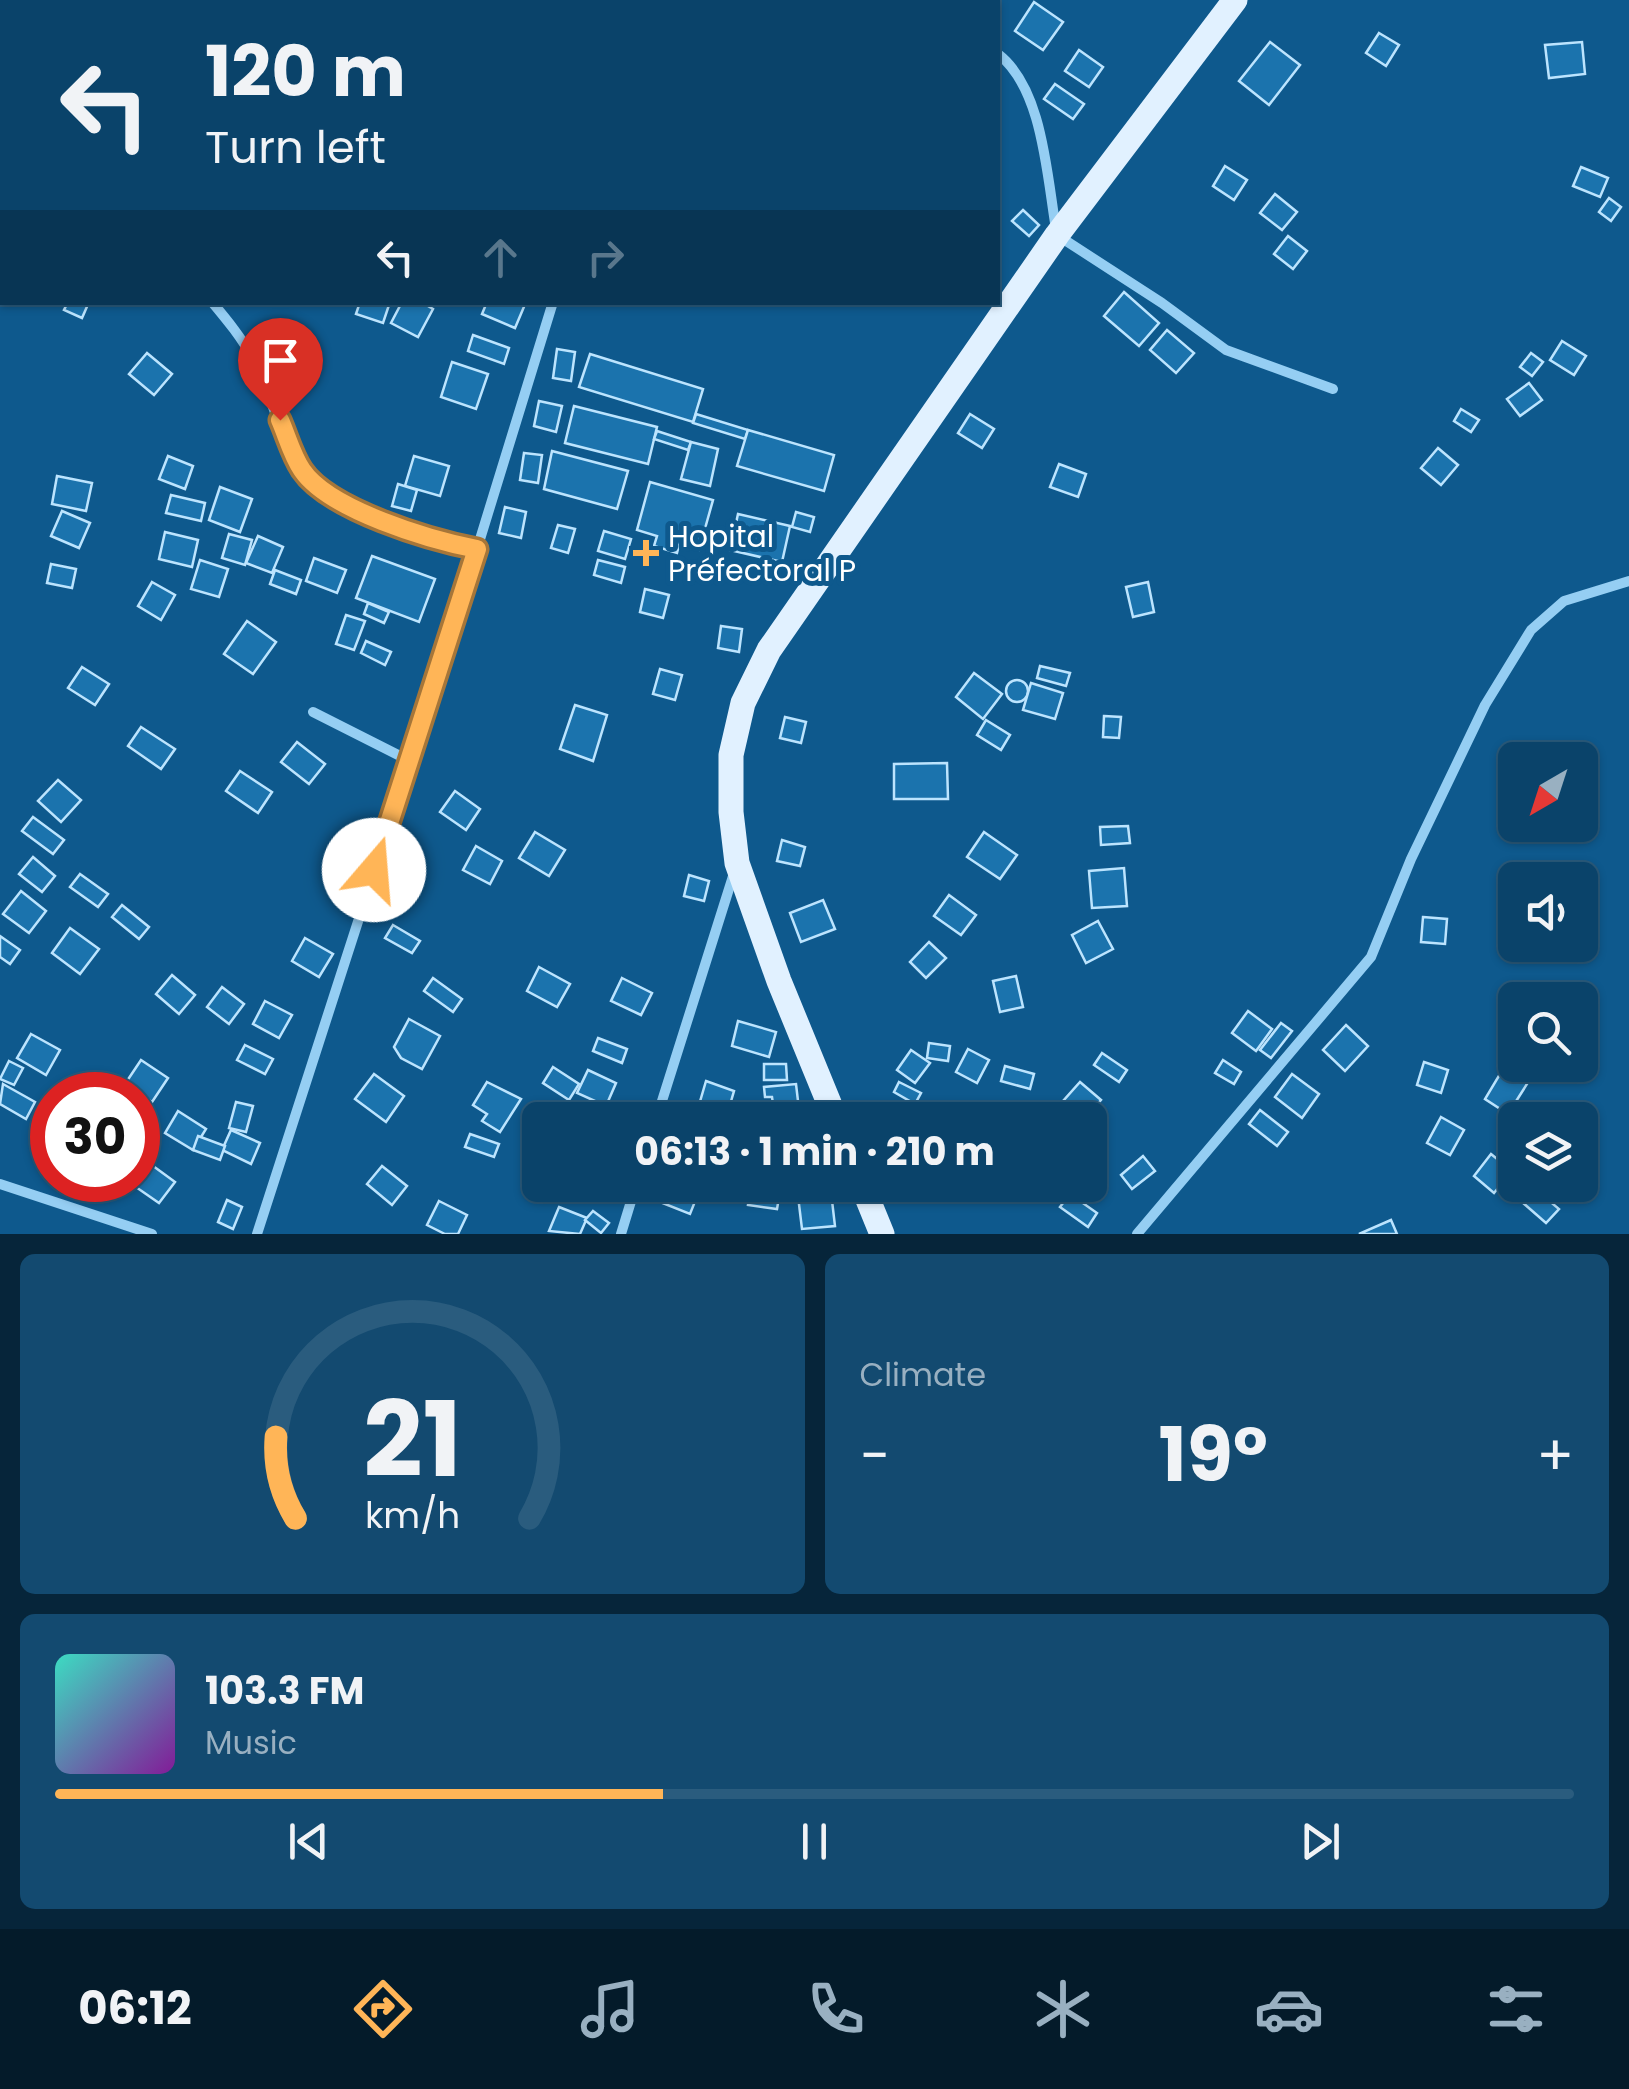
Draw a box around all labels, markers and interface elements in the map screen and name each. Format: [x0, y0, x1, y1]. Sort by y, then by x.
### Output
text: 120 m [205, 22, 406, 121]
icon: left [40, 40, 170, 170]
text: Turn left [205, 116, 386, 179]
icon: left [368, 230, 423, 285]
icon: ahead [473, 230, 528, 285]
icon: right [578, 230, 633, 285]
pin [238, 318, 323, 421]
icon: arrive [253, 333, 308, 388]
place label: Hopital Préfectoral P [668, 515, 856, 592]
marker: Hopital Préfectoral P [633, 540, 659, 566]
north arrow [1498, 742, 1598, 842]
map controls [1498, 742, 1598, 1202]
position arrow [322, 818, 426, 922]
button: sound [1498, 862, 1598, 962]
button: search [1498, 982, 1598, 1082]
speed limit sign: 30 [30, 1072, 160, 1202]
button: layers [1498, 1102, 1598, 1202]
text: 06:13 · 1 min · 210 m [634, 1125, 995, 1178]
text: Climate [860, 1352, 986, 1397]
text: 21 [363, 1367, 462, 1512]
text: 19° [1159, 1402, 1268, 1507]
text: − [860, 1417, 890, 1494]
text: + [1536, 1417, 1574, 1494]
text: km/h [365, 1490, 460, 1541]
text: 103.3 FM [205, 1664, 365, 1717]
text: Music [205, 1720, 297, 1765]
icon: previous [281, 1814, 336, 1869]
icon: pause [787, 1814, 842, 1869]
icon: next [1293, 1814, 1348, 1869]
icon: directions [348, 1974, 418, 2044]
icon: music [575, 1974, 645, 2044]
icon: phone [801, 1974, 871, 2044]
icon: climate [1028, 1974, 1098, 2044]
icon: car [1254, 1974, 1324, 2044]
icon: filters [1481, 1974, 1551, 2044]
text: 06:12 [78, 1977, 192, 2040]

